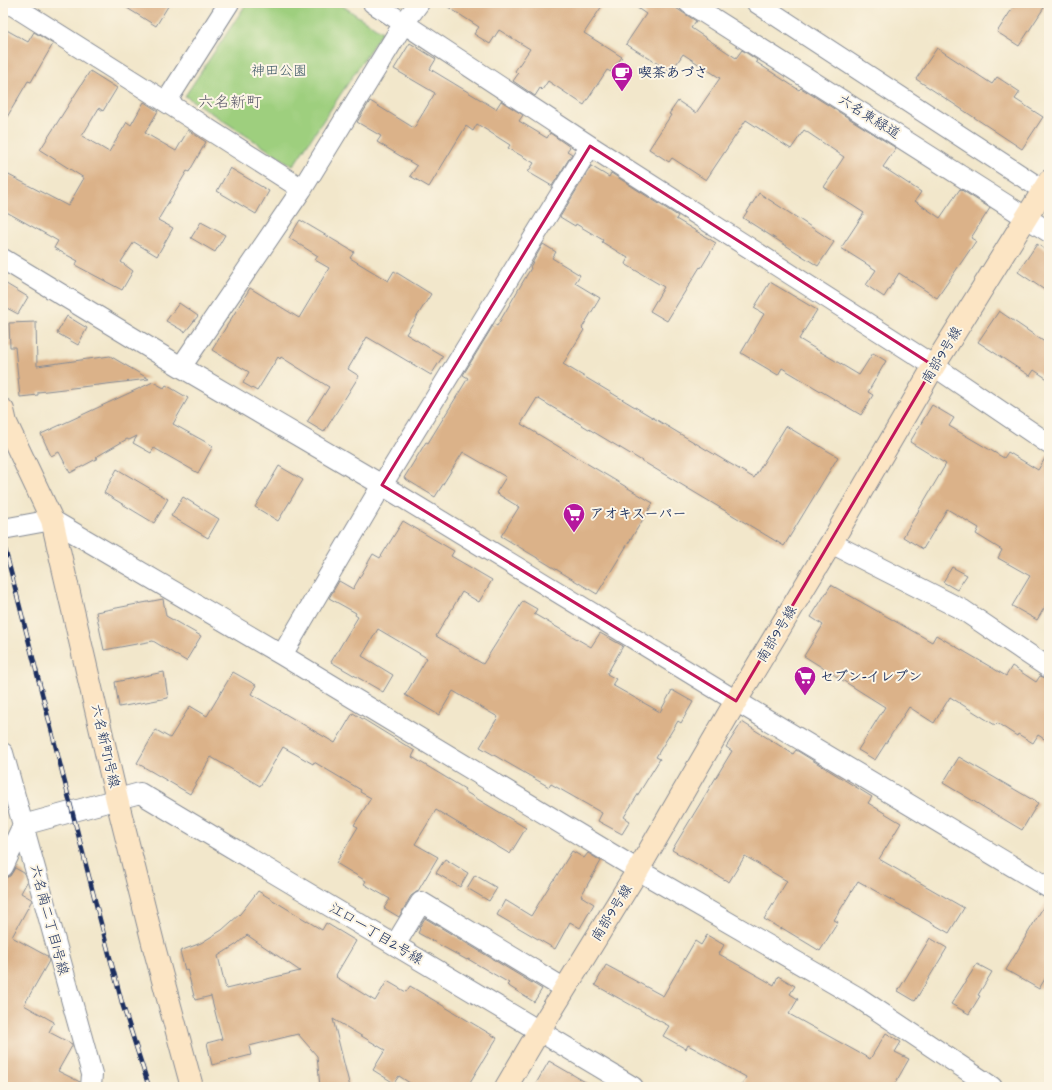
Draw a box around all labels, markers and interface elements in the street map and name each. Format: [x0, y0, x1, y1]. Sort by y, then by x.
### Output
cafe icon: 喫茶あづさ [609, 60, 635, 93]
park label: 神田公園 [251, 61, 307, 81]
place label: 喫茶あづさ [638, 63, 708, 83]
street label: 六名東緑道 [834, 90, 904, 144]
district label: 六名新町 [198, 91, 262, 113]
street label: 南部9号線 [917, 322, 967, 388]
supermarket icon: アオキスーパー [561, 501, 587, 534]
place label: アオキスーパー [590, 504, 687, 524]
street label: 南部9号線 [752, 601, 802, 667]
supermarket icon: セブン-イレブン [792, 664, 818, 697]
place label: セブン-イレブン [820, 667, 922, 687]
street label: 六名新町1号線 [86, 702, 124, 790]
street label: 六名南二丁目1号線 [25, 862, 73, 978]
street label: 南部9号線 [587, 881, 637, 945]
street label: 江口一丁目2号線 [325, 898, 427, 970]

